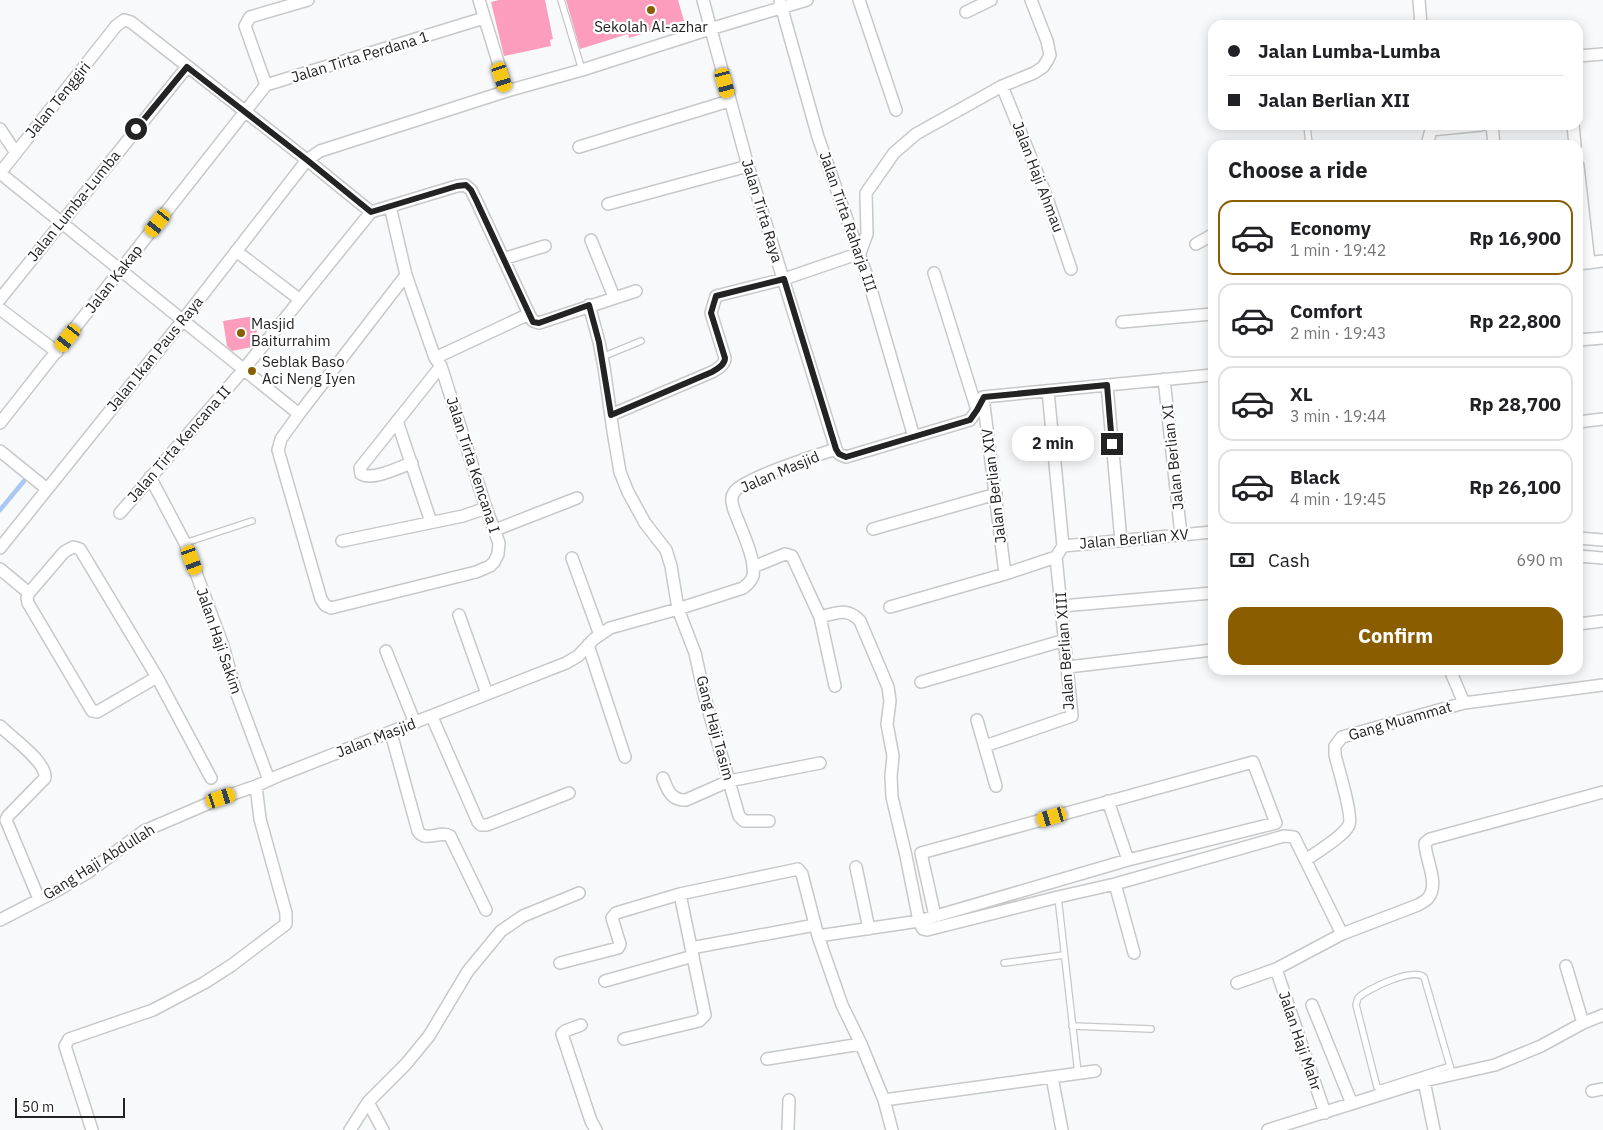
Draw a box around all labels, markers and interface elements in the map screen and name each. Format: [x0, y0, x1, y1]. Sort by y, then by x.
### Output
marker: Sekolah Al-azhar [645, 4, 657, 16]
place label: Sekolah Al-azhar [594, 17, 708, 36]
street label: Jalan Tirta Perdana 1 [289, 27, 431, 86]
text: Jalan Lumba-Lumba [1258, 39, 1441, 63]
street label: Jalan Tenggiri [21, 58, 94, 142]
car [490, 60, 513, 94]
car [713, 67, 736, 99]
text: Jalan Berlian XII [1258, 88, 1410, 112]
route start [125, 118, 147, 140]
street label: Jalan Haji Ahmau [1009, 119, 1068, 235]
street label: Jalan Lumba-Lumba [23, 146, 124, 265]
street label: Jalan Tirta Raharja III [816, 149, 881, 295]
text: Choose a ride [1228, 155, 1368, 184]
street label: Jalan Tirta Raya [738, 157, 787, 265]
car [142, 207, 173, 239]
icon: car [1230, 215, 1275, 260]
text: Economy [1290, 216, 1371, 240]
text: Rp 16,900 [1469, 226, 1561, 250]
text: 1 min · 19:42 [1290, 240, 1386, 260]
street label: Jalan Kakap [81, 241, 146, 317]
street label: Jalan Ikan Paus Raya [102, 292, 207, 415]
icon: car [1230, 298, 1275, 343]
text: Comfort [1290, 299, 1363, 323]
text: Rp 22,800 [1469, 309, 1561, 333]
place label: Masjid Baiturrahim [251, 314, 331, 350]
car [52, 322, 83, 354]
text: 2 min · 19:43 [1290, 323, 1386, 343]
marker: Masjid Baiturrahim [235, 327, 247, 339]
place label: Seblak Baso Aci Neng Iyen [262, 352, 355, 388]
marker: Seblak Baso Aci Neng Iyen [246, 365, 258, 377]
icon: car [1230, 381, 1275, 426]
street label: Jalan Tirta Kencana II [123, 382, 234, 506]
text: XL [1290, 382, 1313, 406]
text: Rp 28,700 [1469, 392, 1561, 416]
street label: Jalan Tirta Kencana I [442, 394, 504, 535]
street label: Jalan Berlian XI [1157, 403, 1188, 511]
text: 3 min · 19:44 [1290, 406, 1386, 426]
callout: 2 min [1012, 426, 1094, 462]
street label: Jalan Berlian XIV [977, 428, 1010, 545]
text: 2 min [1032, 433, 1074, 453]
route end [1101, 433, 1123, 455]
street label: Jalan Masjid [738, 446, 822, 497]
icon: car [1230, 464, 1275, 509]
text: Black [1290, 465, 1340, 489]
text: Rp 26,100 [1469, 475, 1561, 499]
text: 4 min · 19:45 [1290, 489, 1386, 509]
street label: Jalan Berlian XV [1079, 524, 1189, 553]
car [179, 543, 204, 577]
icon: cash [1228, 546, 1256, 574]
text: Cash [1268, 548, 1310, 572]
text: 690 m [1516, 550, 1563, 570]
street label: Jalan Haji Sakim [192, 585, 247, 696]
street label: Jalan Berlian XIII [1051, 591, 1078, 711]
button: Confirm [1228, 607, 1563, 665]
street label: Gang Haji Tasim [692, 673, 739, 782]
street label: Gang Muammat [1346, 697, 1454, 744]
street label: Jalan Masjid [333, 714, 418, 761]
car [204, 786, 237, 810]
car [1035, 806, 1068, 828]
street label: Gang Haji Abdullah [39, 820, 158, 904]
street label: Jalan Haji Mahr [1275, 989, 1326, 1093]
scale bar [15, 1095, 125, 1118]
text: 50 m [22, 1098, 54, 1116]

